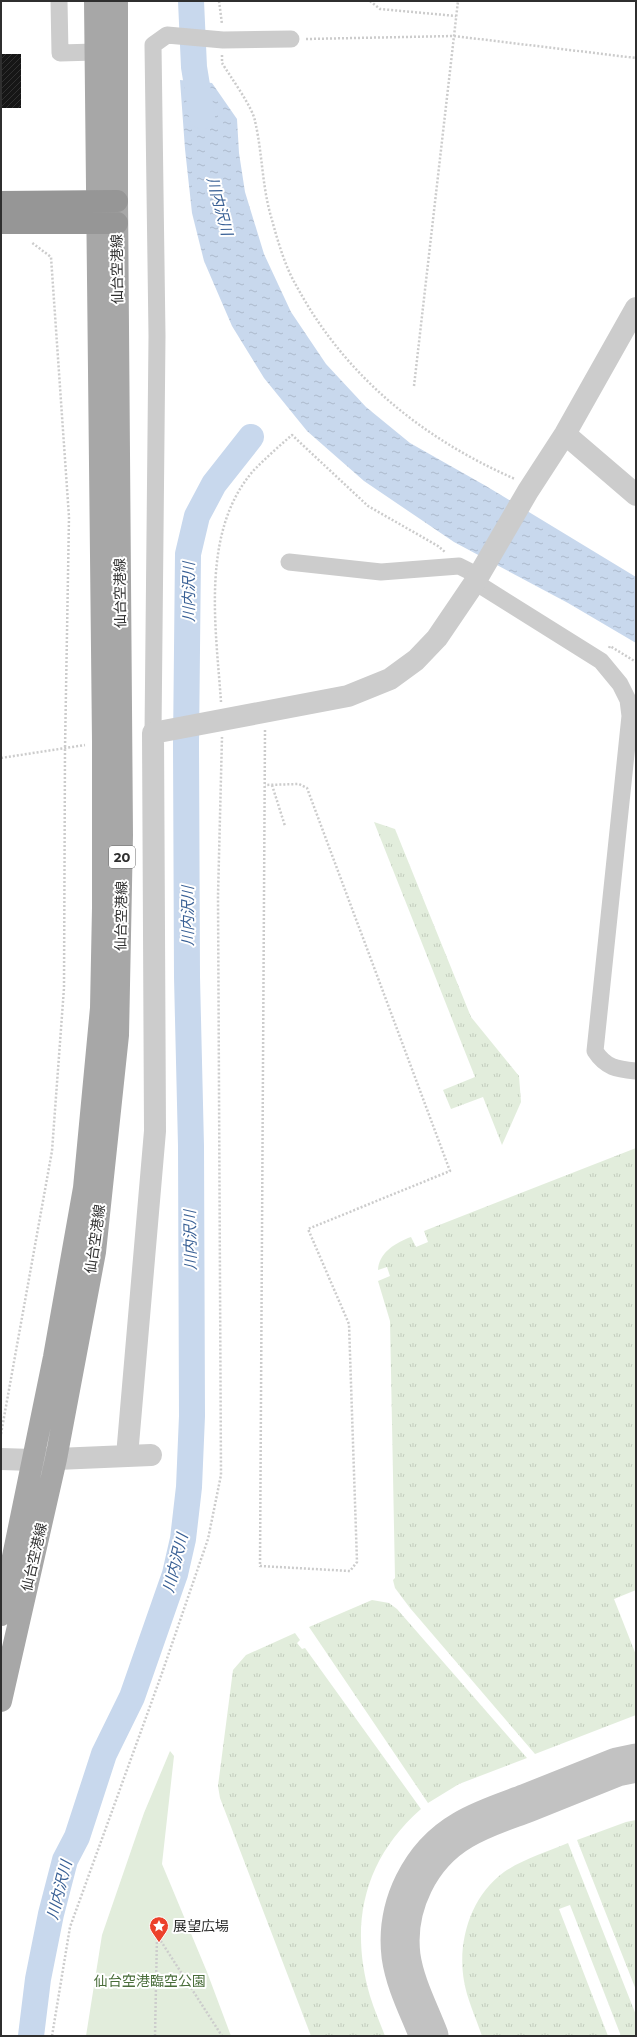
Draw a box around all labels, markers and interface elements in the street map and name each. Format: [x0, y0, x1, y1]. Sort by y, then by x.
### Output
water label: 川内沢川 [203, 175, 237, 239]
street label: 仙台空港線 [107, 234, 127, 304]
street label: 仙台空港線 [110, 558, 130, 628]
water label: 川内沢川 [179, 560, 198, 622]
road number: 20 [109, 846, 135, 868]
street label: 仙台空港線 [111, 881, 131, 951]
water label: 川内沢川 [178, 884, 197, 946]
street label: 仙台空港線 [81, 1203, 109, 1275]
water label: 川内沢川 [180, 1208, 200, 1270]
street label: 仙台空港線 [17, 1521, 51, 1593]
water label: 川内沢川 [159, 1530, 192, 1594]
water label: 川内沢川 [43, 1857, 76, 1921]
place icon: 展望広場 [148, 1915, 170, 1943]
place label: 展望広場 [173, 1917, 229, 1935]
park label: 仙台空港臨空公園 [94, 1972, 206, 1990]

